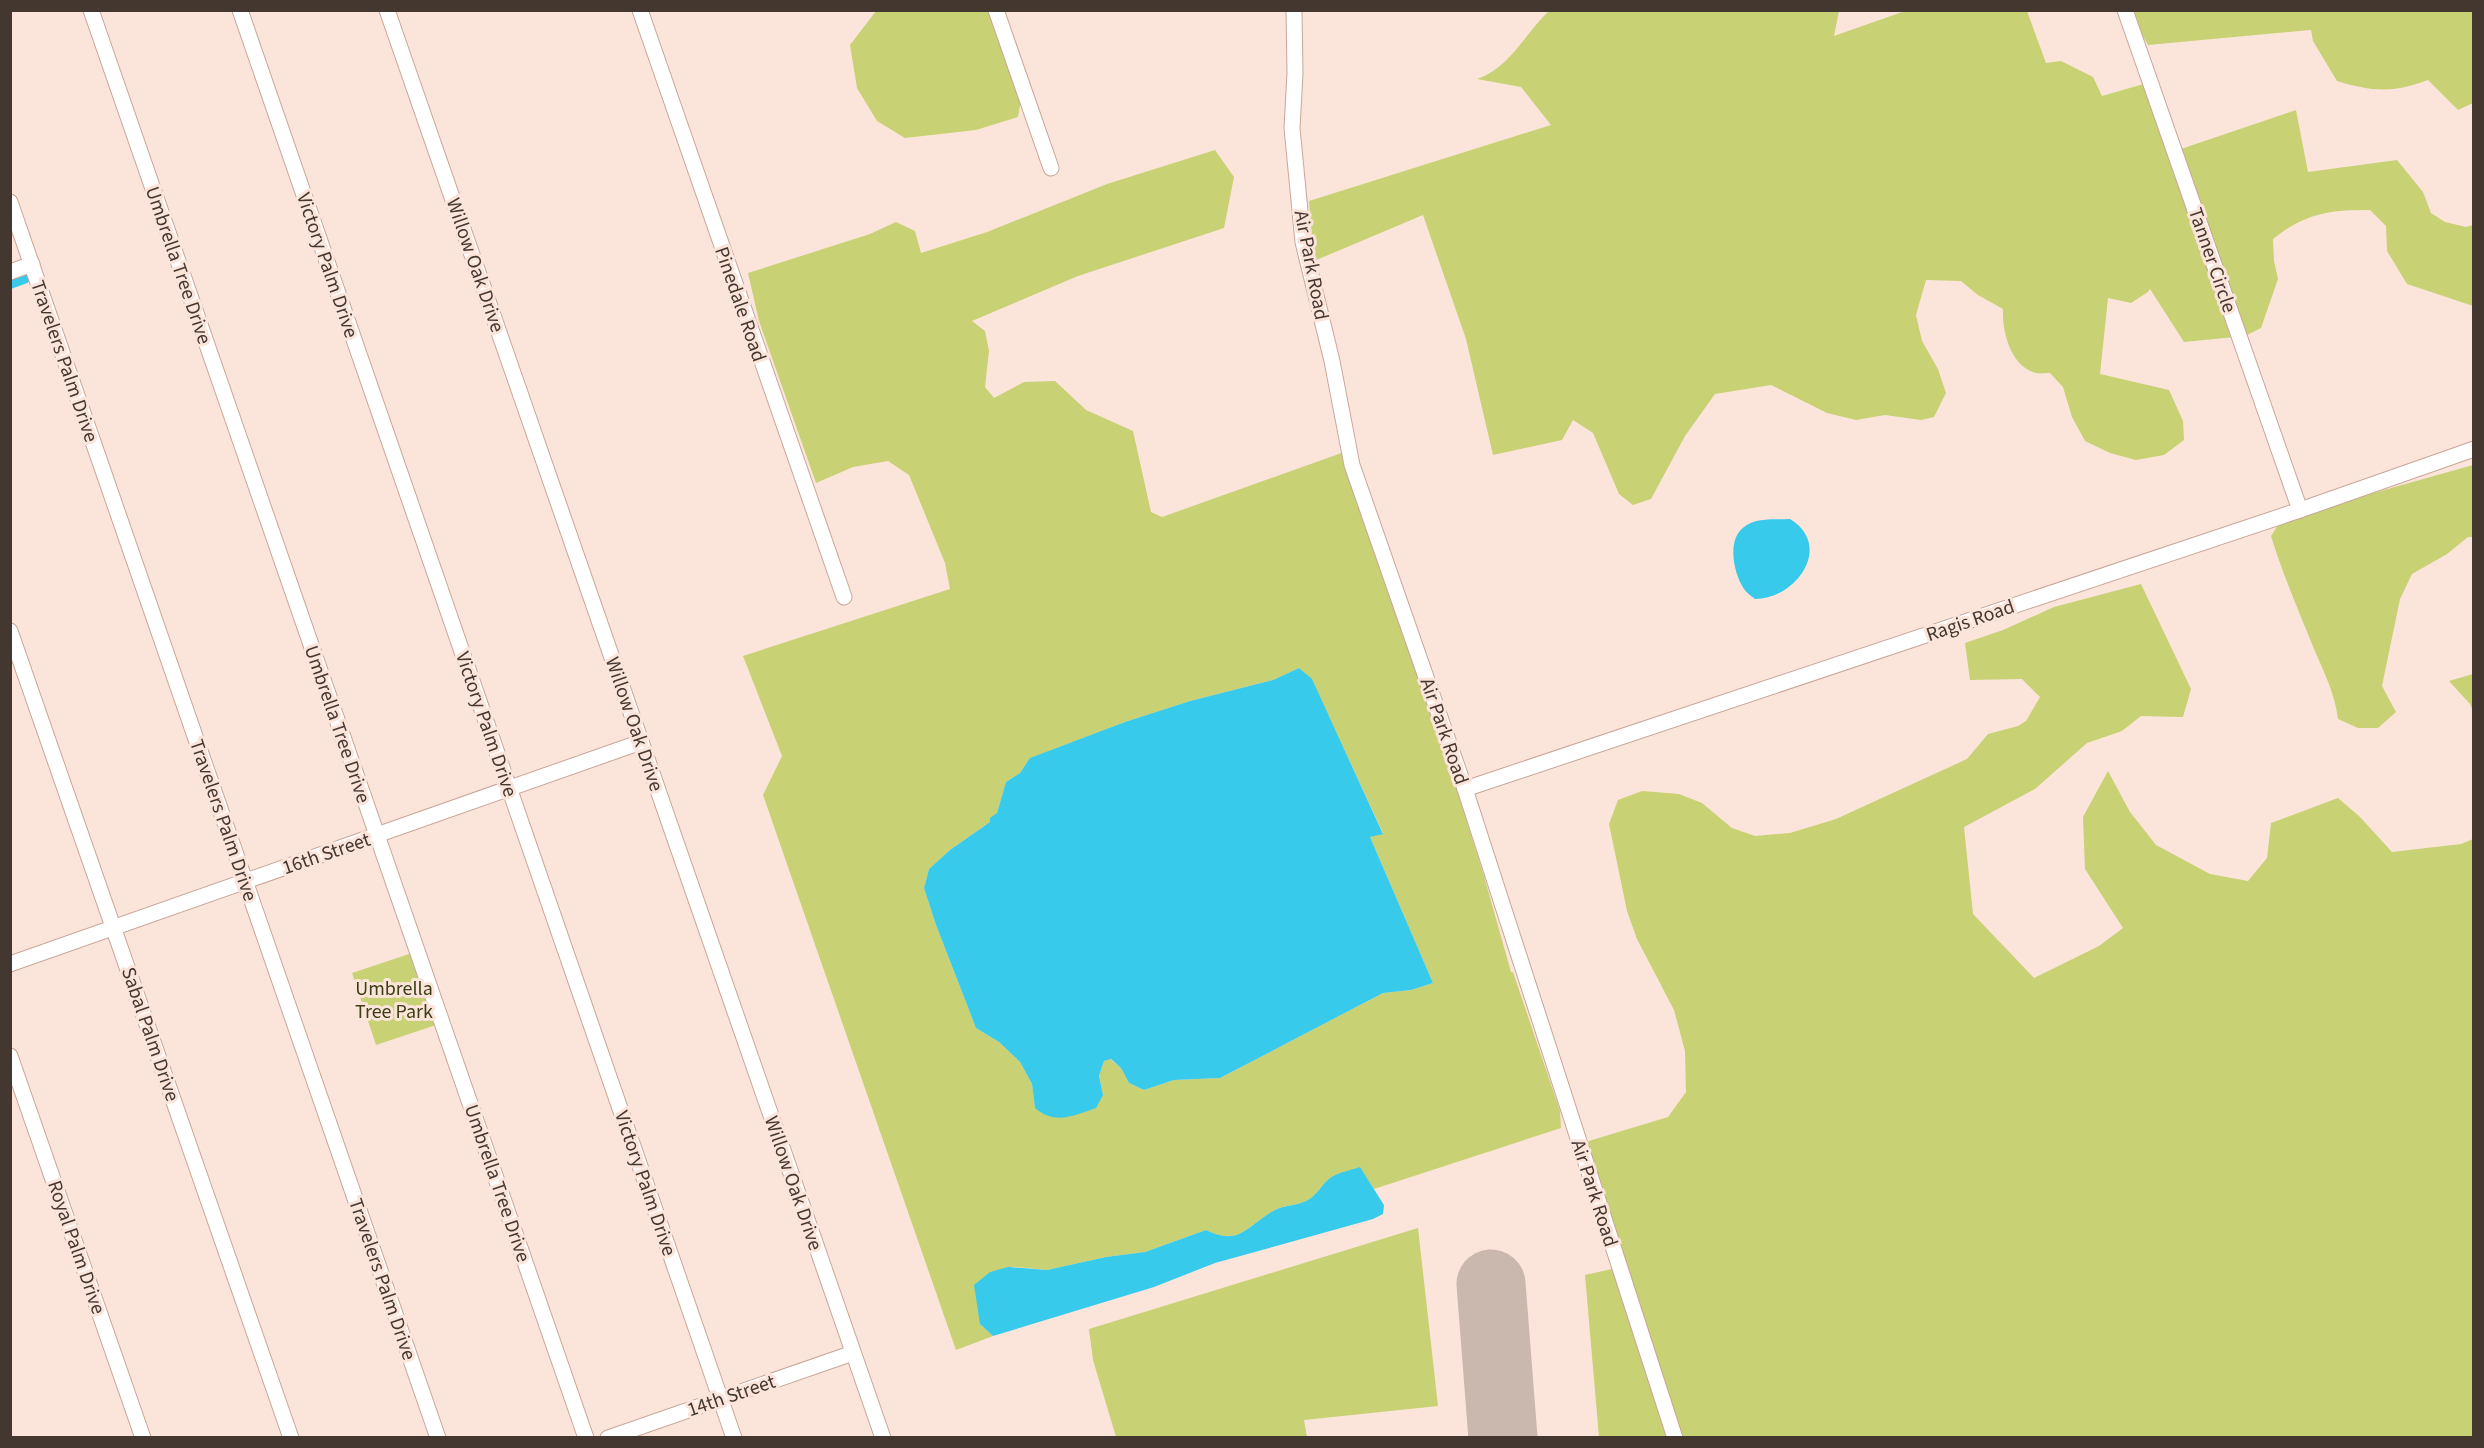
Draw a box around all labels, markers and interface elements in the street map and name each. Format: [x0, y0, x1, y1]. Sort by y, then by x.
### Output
street label: Umbrella Tree Drive [138, 183, 218, 348]
street label: Victory Palm Drive [289, 189, 365, 342]
street label: Willow Oak Drive [439, 194, 511, 336]
street label: Tanner Circle [2181, 204, 2243, 317]
street label: Air Park Road [1287, 208, 1335, 322]
street label: Pinedale Road [707, 243, 773, 366]
street label: Travelers Palm Drive [23, 277, 105, 446]
street label: Ragis Road [1922, 593, 2018, 649]
street label: Umbrella Tree Drive [297, 642, 377, 807]
street label: Victory Palm Drive [448, 648, 524, 801]
street label: Willow Oak Drive [598, 653, 670, 795]
street label: Air Park Road [1413, 674, 1475, 788]
street label: Travelers Palm Drive [182, 736, 264, 905]
street label: 16th Street [278, 826, 374, 882]
street label: Sabal Palm Drive [114, 963, 186, 1105]
park label: Umbrella Tree Park [355, 975, 433, 1026]
street label: Umbrella Tree Drive [457, 1101, 537, 1266]
street label: Victory Palm Drive [607, 1107, 683, 1260]
street label: Willow Oak Drive [757, 1112, 829, 1254]
street label: Air Park Road [1564, 1136, 1625, 1250]
street label: Royal Palm Drive [40, 1177, 112, 1318]
street label: Travelers Palm Drive [341, 1195, 423, 1364]
street label: 14th Street [683, 1368, 779, 1424]

